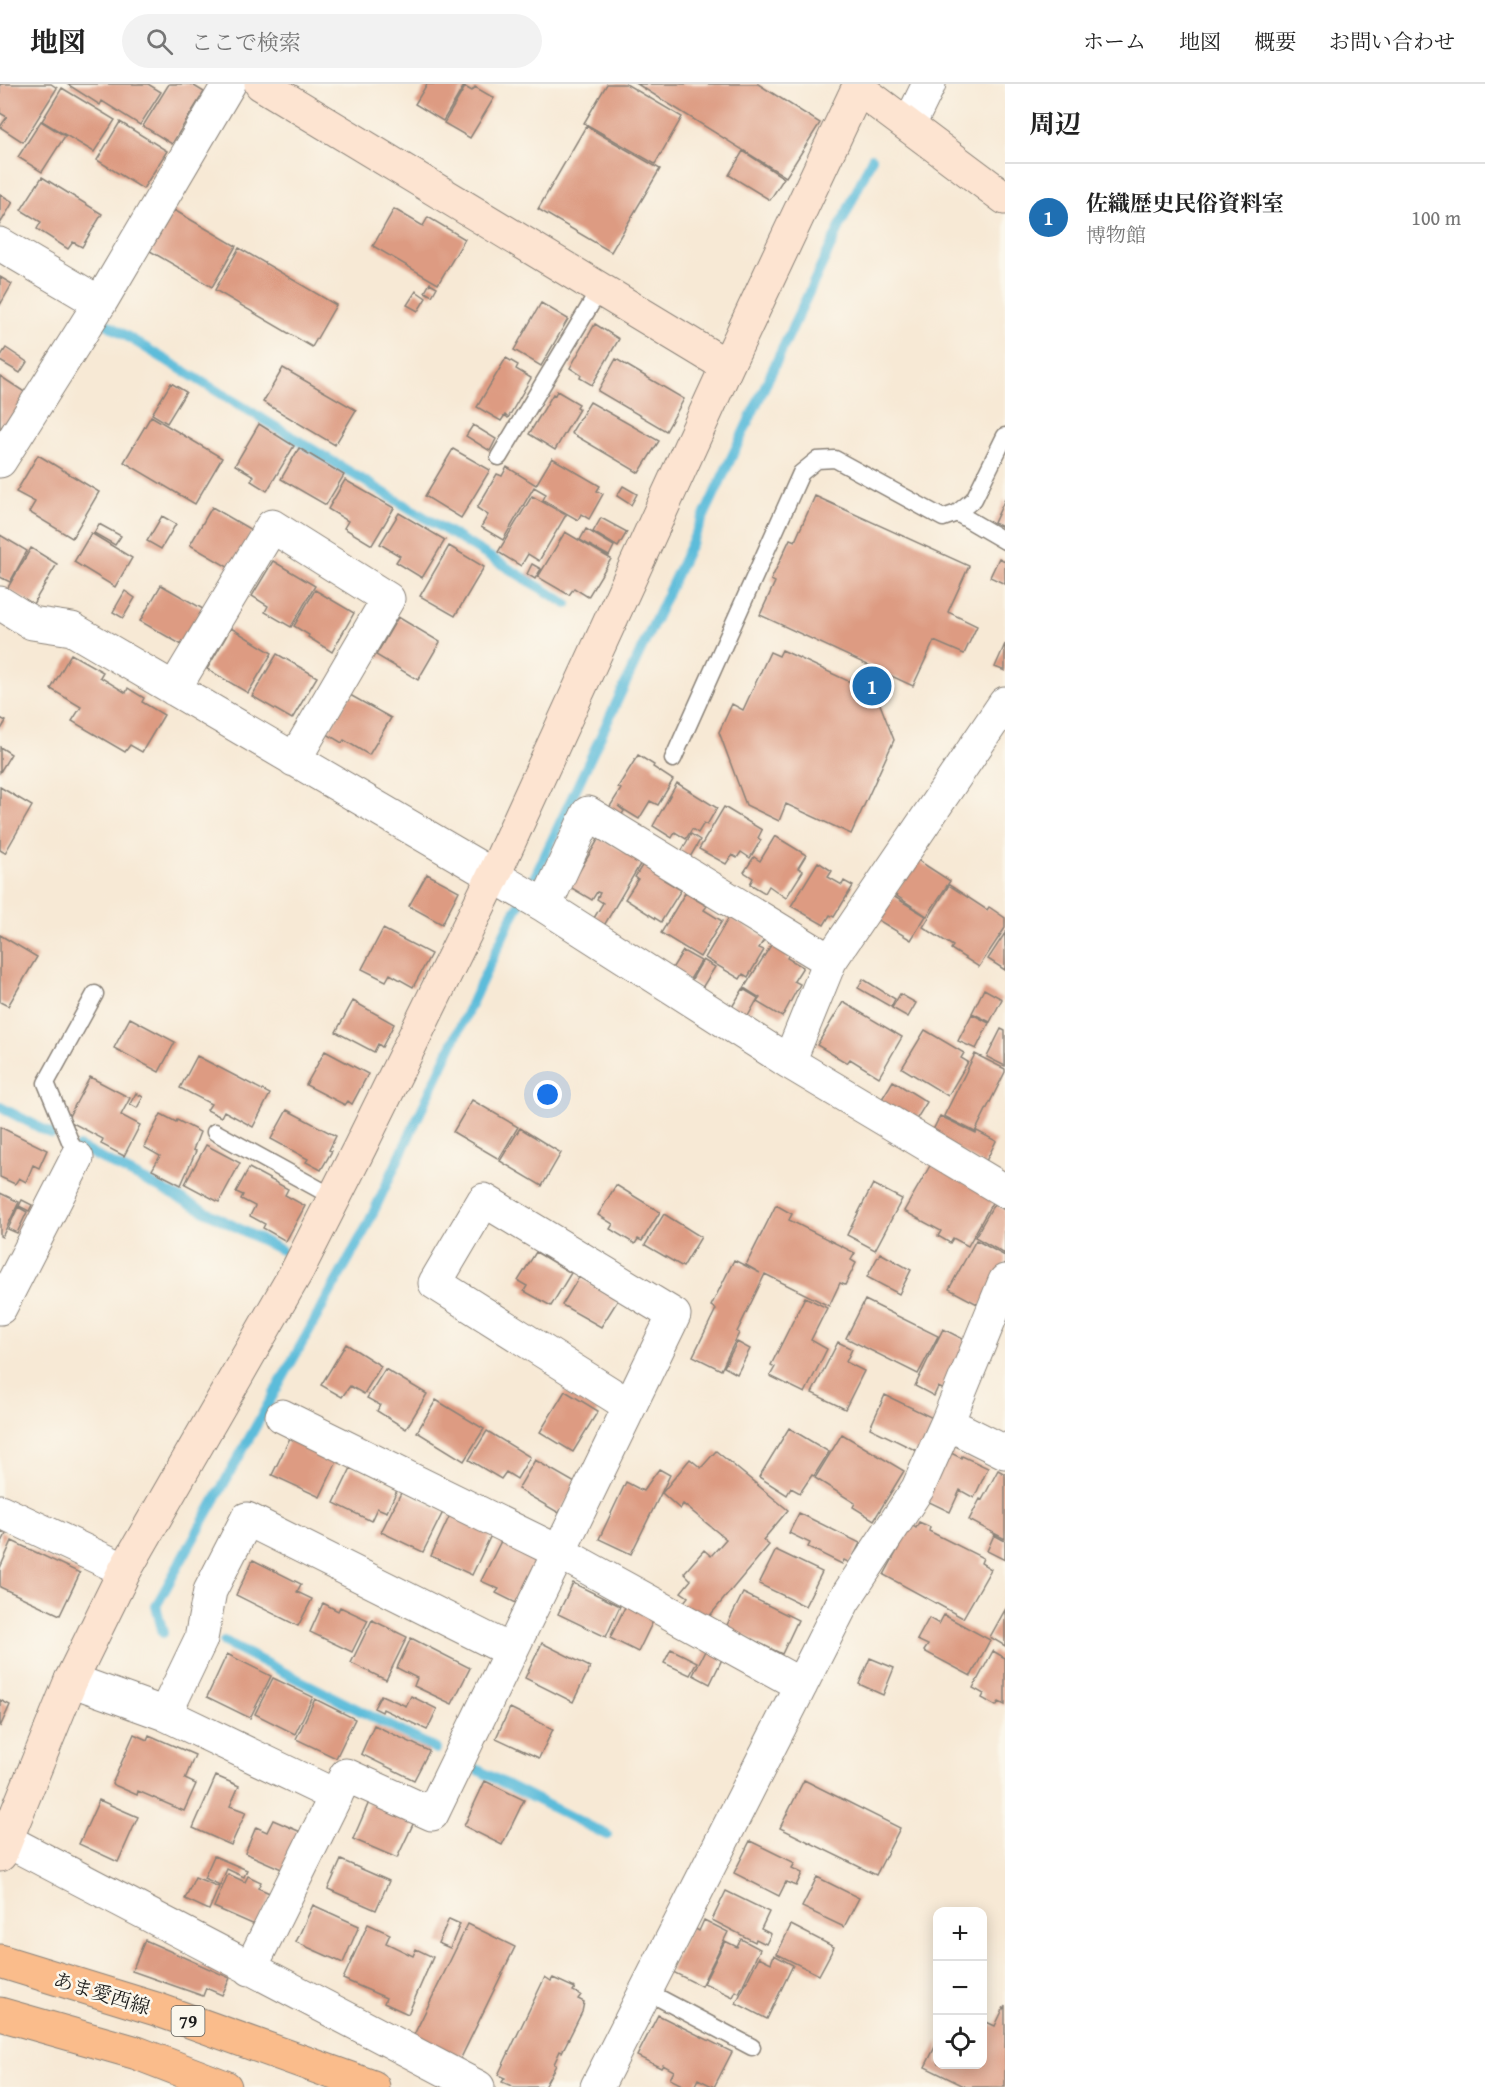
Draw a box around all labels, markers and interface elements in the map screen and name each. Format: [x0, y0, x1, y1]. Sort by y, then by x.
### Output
search box [122, 14, 542, 68]
text: 地図 [30, 21, 86, 62]
icon: search [143, 25, 176, 58]
text: ここで検索 [191, 26, 301, 58]
text: ホーム [1083, 26, 1146, 57]
text: 地図 [1179, 26, 1221, 57]
text: 概要 [1254, 26, 1296, 57]
text: お問い合わせ [1329, 26, 1455, 57]
text: 周辺 [1029, 104, 1081, 143]
text: 佐織歴史民俗資料室 [1086, 187, 1284, 219]
text: 1 [1043, 203, 1054, 232]
text: 100 m [1411, 203, 1461, 232]
text: 博物館 [1086, 220, 1146, 249]
pin: 1 [852, 664, 892, 708]
your location [533, 1080, 562, 1109]
map controls [933, 1907, 987, 2069]
button: + [933, 1907, 987, 1961]
button: − [933, 1961, 987, 2015]
street label: あま愛西線 [50, 1965, 154, 2021]
road number: 79 [172, 2006, 204, 2036]
button: locate [933, 2015, 987, 2069]

